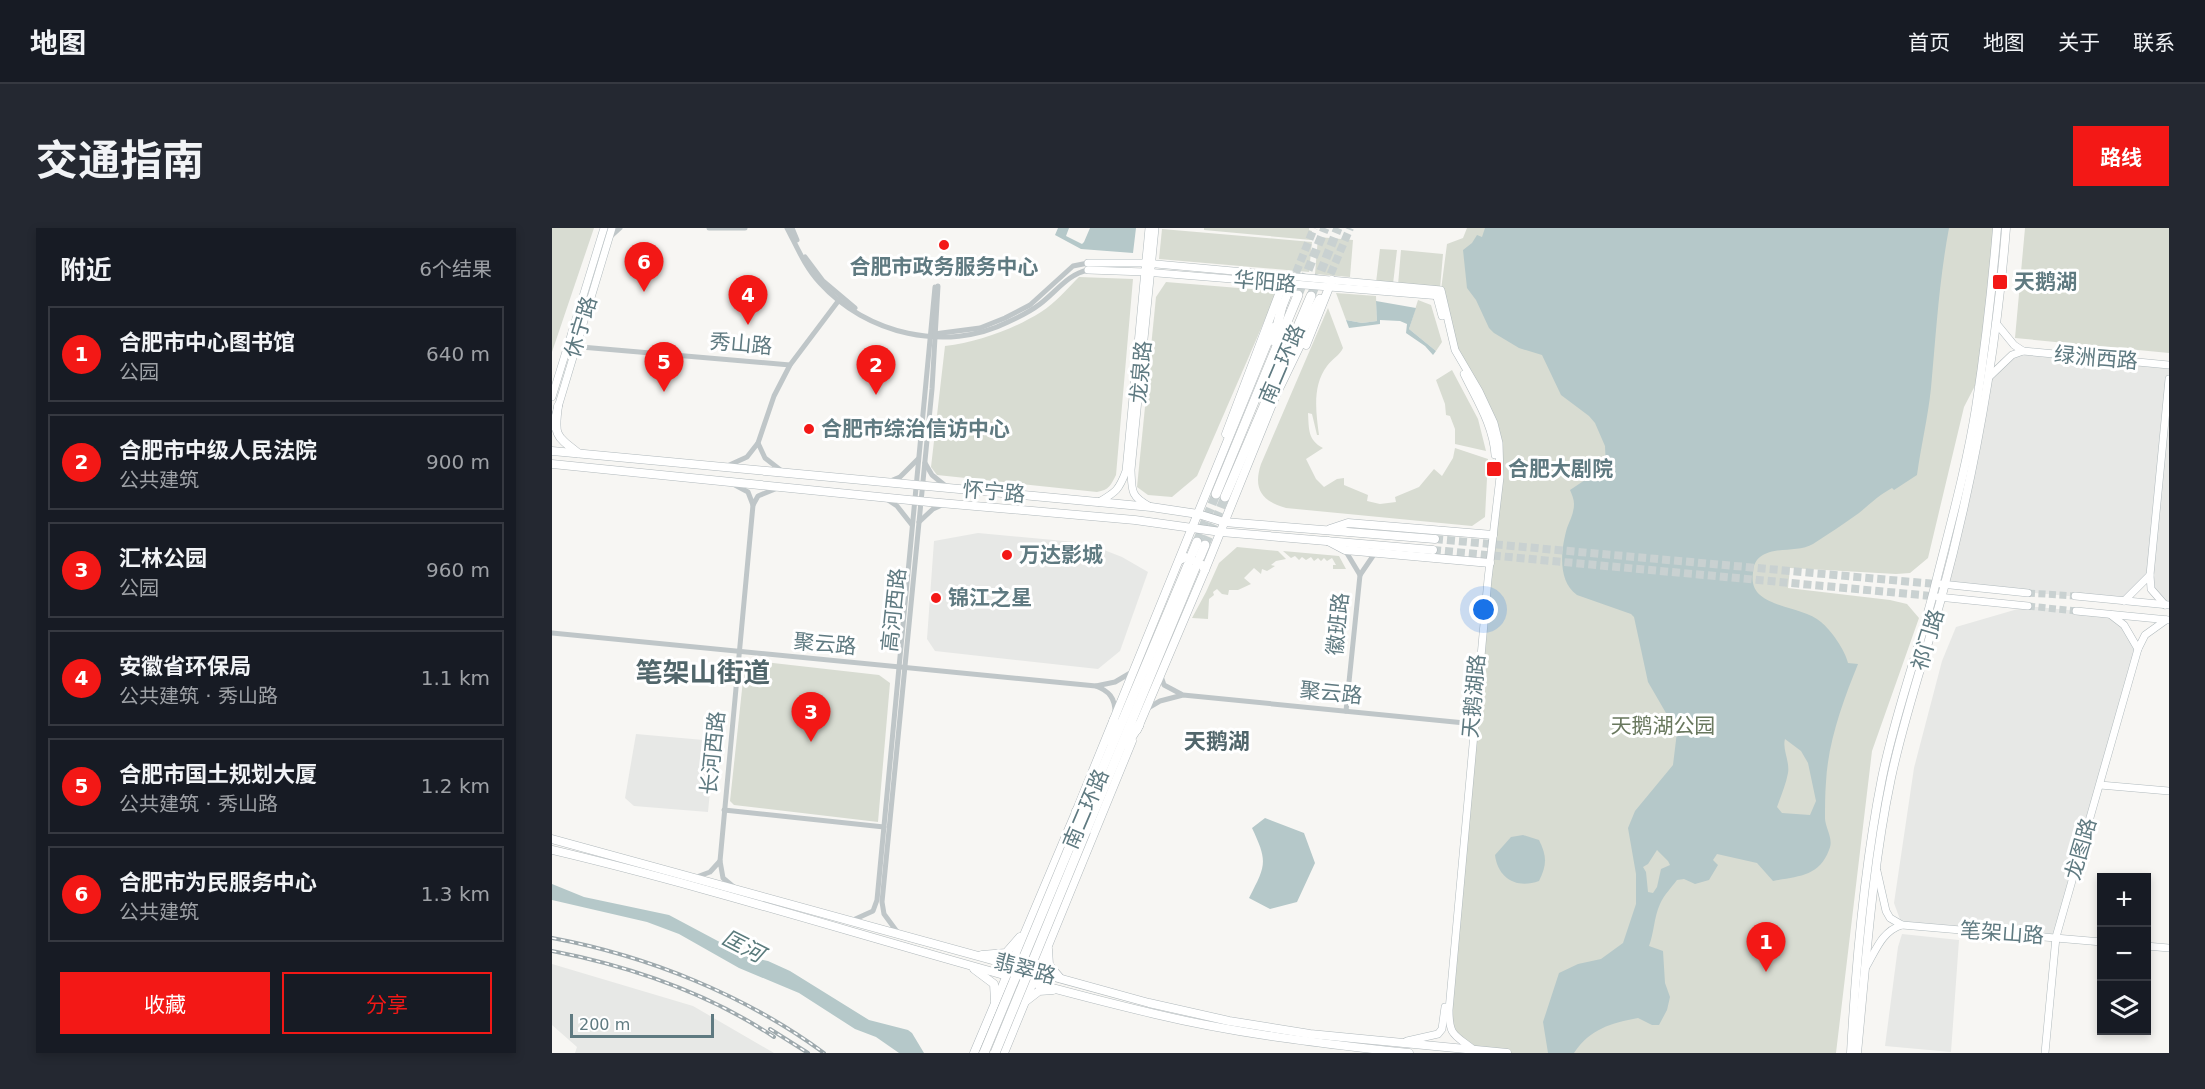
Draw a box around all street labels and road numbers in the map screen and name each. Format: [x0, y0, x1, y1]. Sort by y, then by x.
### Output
street label: 华阳路 [1233, 267, 1297, 297]
street label: 休宁路 [560, 293, 602, 361]
street label: 南二环路 [1255, 321, 1309, 407]
street label: 秀山路 [709, 329, 773, 359]
street label: 龙泉路 [1126, 340, 1156, 404]
street label: 绿洲西路 [2053, 342, 2139, 374]
street label: 怀宁路 [962, 477, 1026, 507]
street label: 高河西路 [878, 567, 910, 653]
street label: 徽班路 [1323, 591, 1353, 657]
street label: 祁门路 [1907, 606, 1949, 674]
street label: 聚云路 [793, 629, 857, 659]
street label: 天鹅湖路 [1458, 653, 1490, 739]
street label: 聚云路 [1298, 678, 1364, 708]
street label: 长河西路 [697, 710, 729, 796]
street label: 南二环路 [1059, 766, 1113, 852]
street label: 龙图路 [2061, 815, 2101, 883]
street label: 笔架山路 [1959, 918, 2045, 948]
street label: 翡翠路 [991, 949, 1059, 989]

